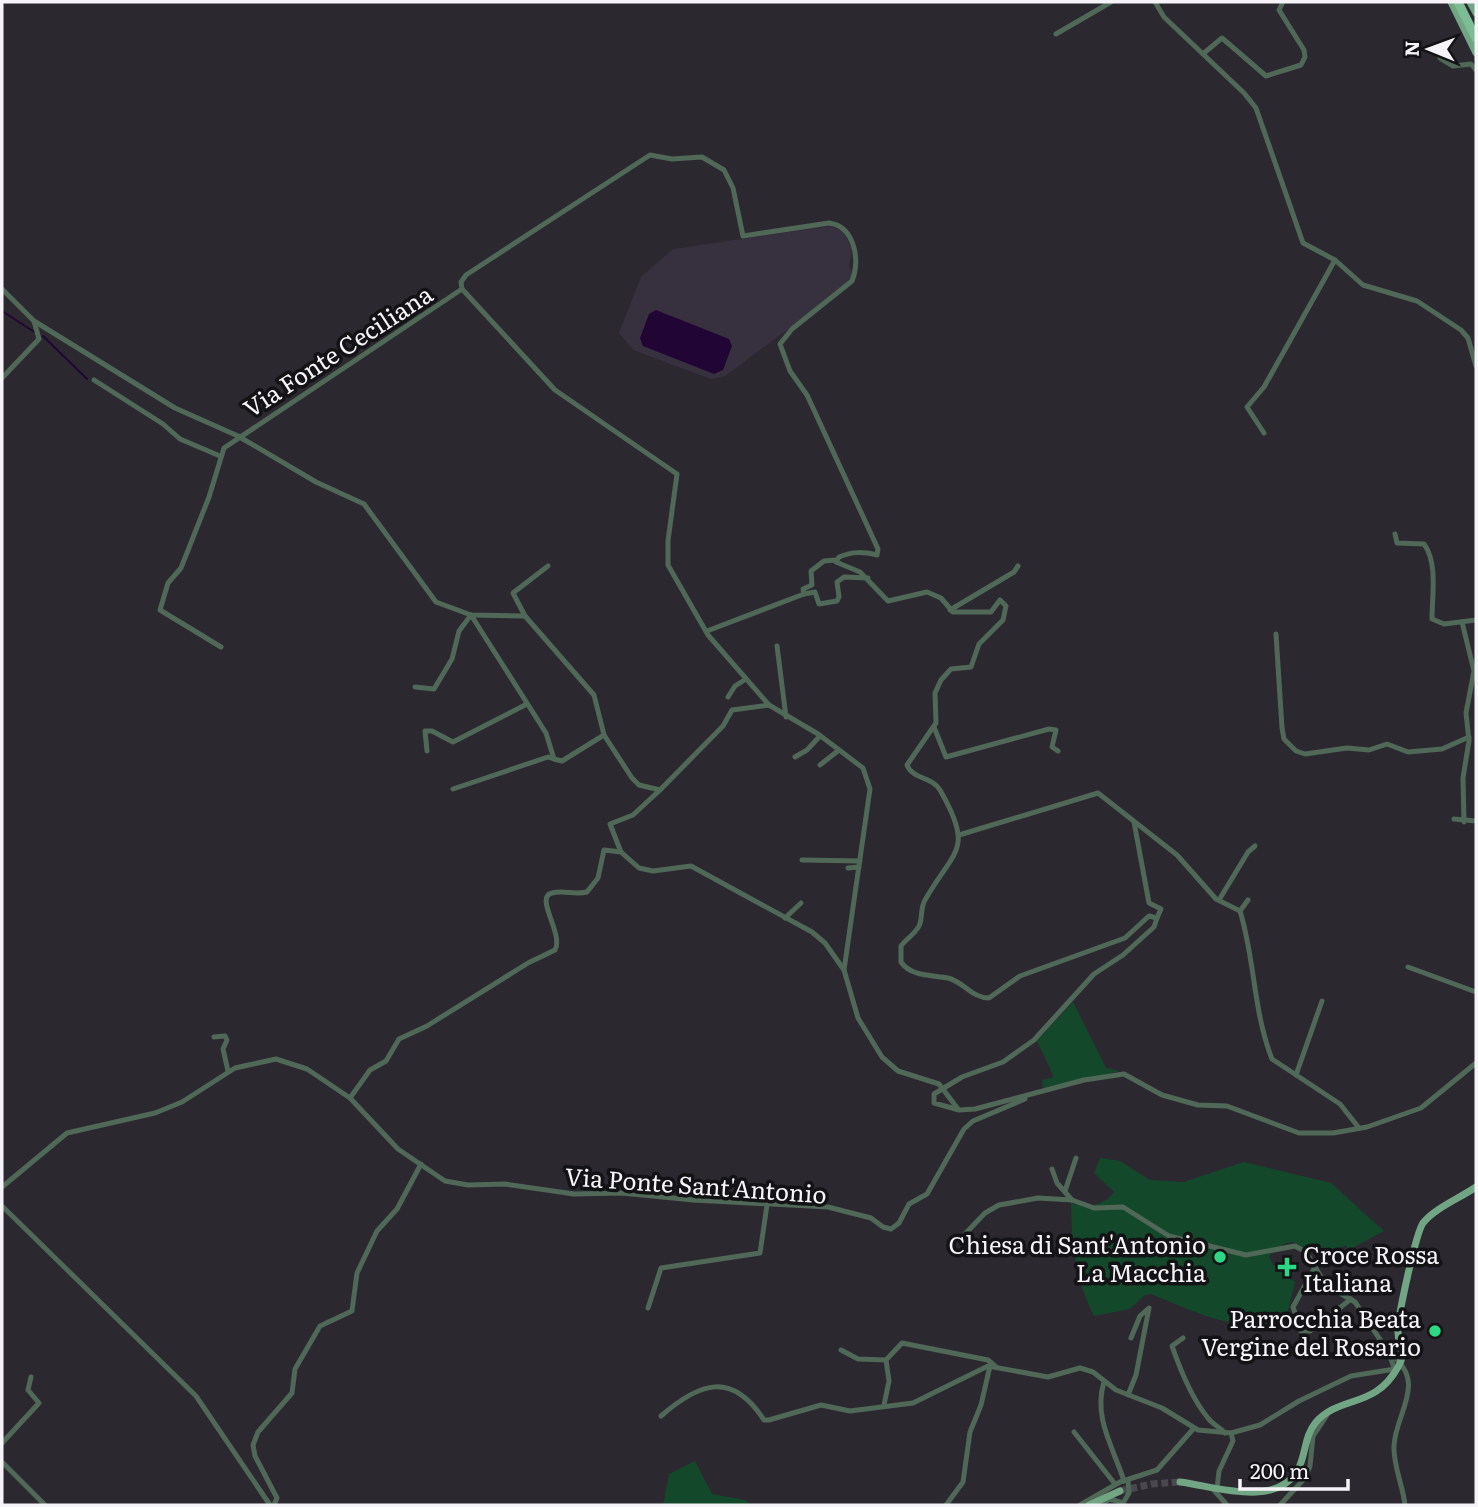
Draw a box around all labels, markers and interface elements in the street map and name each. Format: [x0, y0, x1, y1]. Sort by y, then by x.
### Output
north arrow [1394, 14, 1464, 84]
text: N [1397, 40, 1425, 57]
street label: Via Fonte Ceciliana [235, 276, 439, 424]
street label: Via Ponte Sant'Antonio [564, 1157, 828, 1211]
place label: Chiesa di Sant'Antonio La Macchia [949, 1226, 1206, 1289]
place label: Croce Rossa Italiana [1303, 1236, 1439, 1299]
marker: Chiesa di Sant'Antonio La Macchia [1212, 1249, 1228, 1265]
marker: Croce Rossa Italiana [1277, 1257, 1297, 1277]
place label: Parrocchia Beata Vergine del Rosario [1201, 1300, 1421, 1363]
marker: Parrocchia Beata Vergine del Rosario [1427, 1323, 1443, 1339]
scale bar [1240, 1448, 1348, 1492]
text: 200 m [1250, 1454, 1310, 1485]

